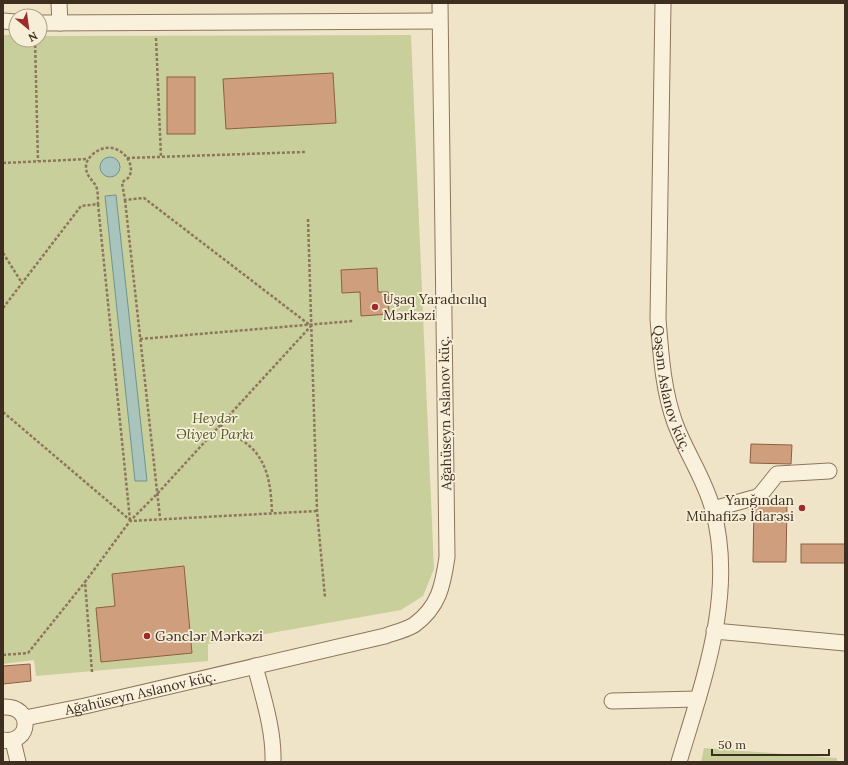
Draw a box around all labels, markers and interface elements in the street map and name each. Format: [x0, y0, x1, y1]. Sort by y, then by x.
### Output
north arrow [8, 8, 48, 48]
text: N [25, 29, 40, 45]
place label: Uşaq Yaradıcılıq Mərkəzi [383, 290, 487, 324]
marker: Uşaq Yaradıcılıq Mərkəzi [370, 302, 380, 312]
street label: Qəşəm Aslanov küç. [650, 324, 695, 454]
street label: Ağahüseyn Aslanov küç. [435, 336, 455, 491]
park label: Heydər Əliyev Parkı [176, 409, 255, 443]
place label: Yanğından Mühafizə İdarəsi [686, 491, 794, 525]
marker: Yanğından Mühafizə İdarəsi [797, 503, 807, 513]
place label: Gənclər Mərkəzi [155, 627, 263, 645]
marker: Gənclər Mərkəzi [142, 631, 152, 641]
street label: Ağahüseyn Aslanov küç. [62, 667, 218, 719]
scale bar [712, 731, 829, 757]
text: 50 m [718, 737, 746, 752]

